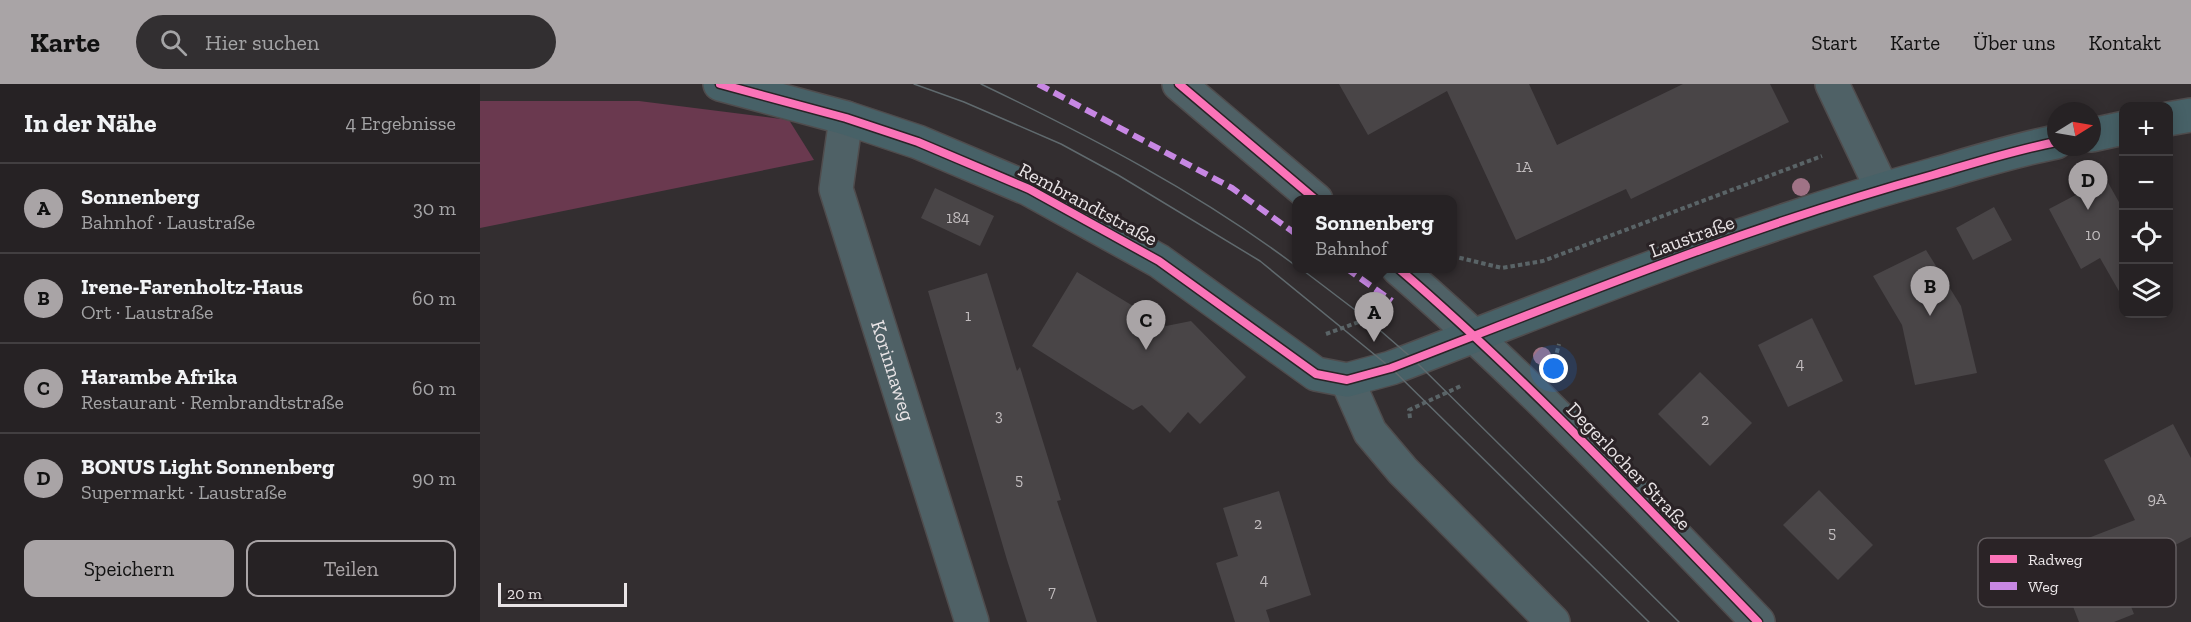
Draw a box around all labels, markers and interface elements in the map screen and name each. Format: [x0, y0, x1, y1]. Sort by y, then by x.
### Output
search box [136, 15, 556, 69]
text: Karte [30, 26, 100, 59]
icon: search [157, 26, 190, 59]
text: Hier suchen [205, 29, 319, 56]
text: Start [1811, 30, 1857, 55]
text: Karte [1890, 30, 1940, 55]
text: Über uns [1973, 30, 2055, 55]
text: Kontakt [2088, 30, 2161, 55]
north arrow [2047, 102, 2101, 156]
map controls [2119, 102, 2173, 318]
button: + [2119, 102, 2173, 156]
text: In der Nähe [24, 107, 156, 139]
text: 4 Ergebnisse [346, 111, 456, 135]
button: − [2119, 156, 2173, 210]
street label: Rembrandtstraße [1014, 157, 1162, 251]
house number: 1A [1516, 157, 1533, 176]
pin: D [2068, 160, 2108, 210]
text: Sonnenberg [81, 183, 199, 210]
popup [1292, 195, 1457, 273]
text: A [37, 196, 50, 220]
text: 30 m [413, 196, 456, 220]
house number: 184 [946, 208, 970, 227]
text: Sonnenberg [1315, 209, 1434, 236]
text: Bahnhof · Laustraße [81, 210, 255, 234]
street label: Laustraße [1646, 210, 1738, 262]
button: locate [2119, 210, 2173, 264]
house number: 10 [2085, 225, 2101, 244]
text: Bahnhof [1315, 236, 1388, 260]
button: layers [2119, 264, 2173, 318]
pin: B [1910, 266, 1950, 316]
text: Irene-Farenholtz-Haus [81, 273, 303, 300]
text: B [37, 286, 50, 310]
text: 60 m [412, 286, 456, 310]
pin: A [1354, 292, 1394, 342]
text: Ort · Laustraße [81, 300, 213, 324]
pin: C [1126, 300, 1166, 350]
house number: 1 [965, 306, 971, 325]
street label: Korinnaweg [866, 317, 920, 424]
your location [1539, 354, 1568, 383]
house number: 4 [1796, 354, 1805, 373]
text: Harambe Afrika [81, 363, 237, 390]
text: C [37, 376, 50, 400]
text: 60 m [412, 376, 456, 400]
text: Restaurant · Rembrandtstraße [81, 390, 344, 414]
street label: Degerlocher Straße [1562, 397, 1696, 535]
house number: 3 [995, 406, 1003, 425]
house number: 2 [1701, 410, 1709, 429]
text: BONUS Light Sonnenberg [81, 453, 335, 480]
text: D [37, 466, 50, 490]
text: 90 m [412, 466, 456, 490]
house number: 5 [1015, 470, 1023, 489]
text: Supermarkt · Laustraße [81, 480, 287, 504]
house number: 9A [2148, 489, 2167, 508]
house number: 2 [1254, 514, 1262, 533]
house number: 5 [1828, 523, 1836, 542]
legend [1978, 538, 2176, 607]
button: Speichern [24, 540, 234, 597]
button: Teilen [246, 540, 456, 597]
text: Radweg [2028, 550, 2083, 569]
house number: 4 [1260, 570, 1269, 589]
text: Weg [2028, 577, 2059, 596]
scale bar [498, 580, 627, 608]
house number: 7 [1048, 582, 1056, 601]
text: 20 m [507, 584, 542, 603]

